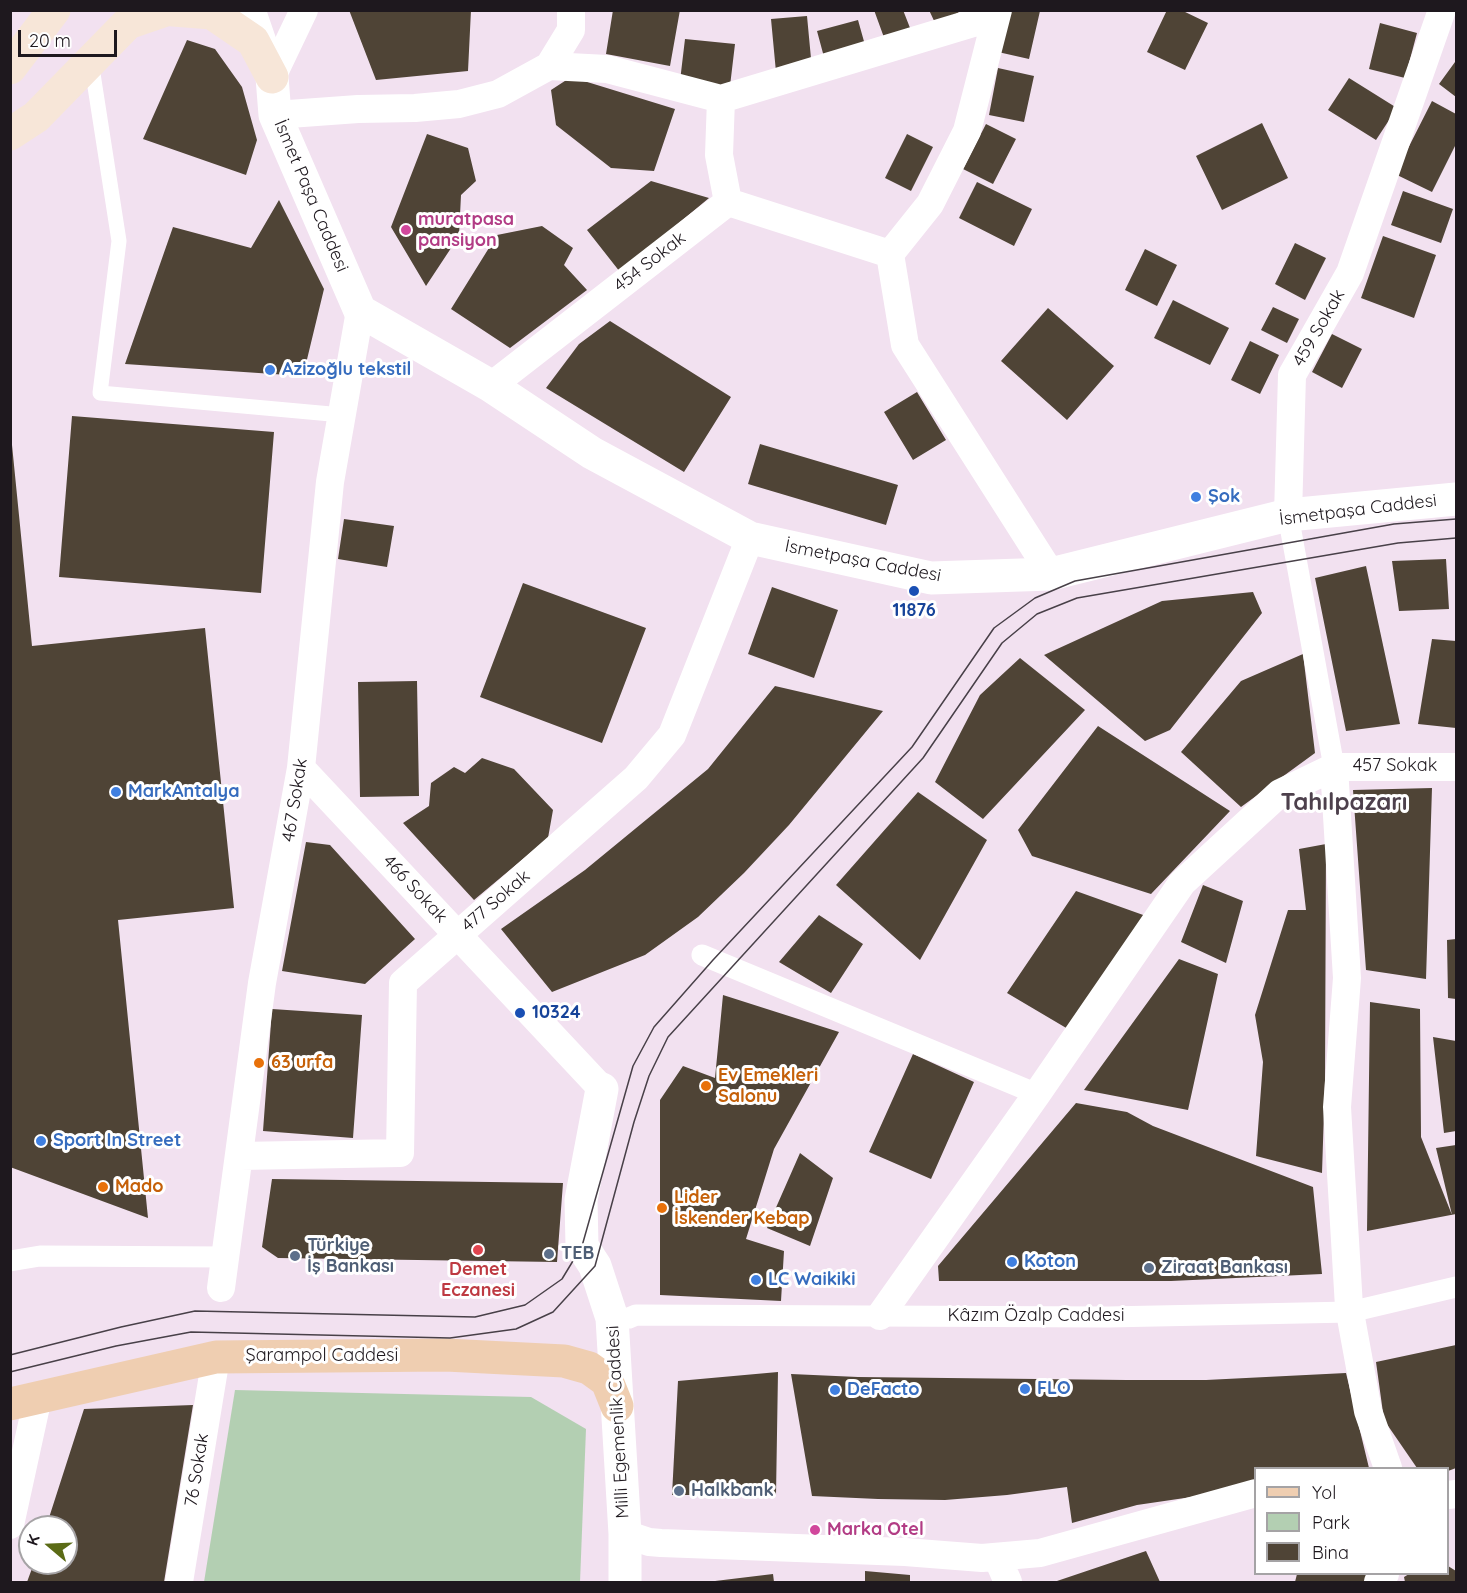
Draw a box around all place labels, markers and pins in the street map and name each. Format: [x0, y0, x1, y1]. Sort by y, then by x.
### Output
place label: muratpasa pansiyon [418, 209, 514, 252]
marker: muratpasa pansiyon [399, 223, 413, 237]
place label: Azizoğlu tekstil [282, 359, 411, 381]
marker: Azizoğlu tekstil [263, 363, 277, 377]
place label: Şok [1208, 486, 1240, 508]
marker: Şok [1189, 490, 1203, 504]
marker: 11876 [907, 584, 921, 598]
place label: 11876 [892, 600, 936, 622]
place label: MarkAntalya [128, 781, 239, 803]
marker: MarkAntalya [109, 785, 123, 799]
place label: 10324 [532, 1002, 581, 1024]
marker: 10324 [513, 1006, 527, 1020]
place label: 63 urfa [271, 1052, 333, 1074]
marker: 63 urfa [252, 1056, 266, 1070]
place label: Ev Emekleri Salonu [718, 1065, 818, 1108]
marker: Ev Emekleri Salonu [699, 1079, 713, 1093]
place label: Sport In Street [53, 1130, 181, 1152]
marker: Sport In Street [34, 1134, 48, 1148]
place label: Mado [115, 1176, 164, 1198]
marker: Mado [96, 1180, 110, 1194]
place label: Lider İskender Kebap [674, 1187, 810, 1230]
marker: Lider İskender Kebap [655, 1201, 669, 1215]
place label: Türkiye İş Bankası [307, 1235, 394, 1278]
marker: Demet Eczanesi [471, 1243, 485, 1257]
place label: TEB [561, 1243, 594, 1265]
marker: TEB [542, 1247, 556, 1261]
marker: Türkiye İş Bankası [288, 1249, 302, 1263]
place label: Koton [1024, 1251, 1076, 1273]
marker: Koton [1005, 1255, 1019, 1269]
place label: Ziraat Bankası [1161, 1257, 1288, 1279]
place label: Demet Eczanesi [441, 1259, 515, 1302]
marker: Ziraat Bankası [1142, 1261, 1156, 1275]
place label: LC Waikiki [768, 1269, 856, 1291]
marker: LC Waikiki [749, 1273, 763, 1287]
place label: FLO [1037, 1378, 1071, 1400]
place label: DeFacto [847, 1379, 920, 1401]
marker: FLO [1018, 1382, 1032, 1396]
marker: DeFacto [828, 1383, 842, 1397]
place label: Halkbank [691, 1480, 774, 1502]
marker: Halkbank [672, 1484, 686, 1498]
place label: Marka Otel [827, 1519, 924, 1541]
marker: Marka Otel [808, 1523, 822, 1537]

